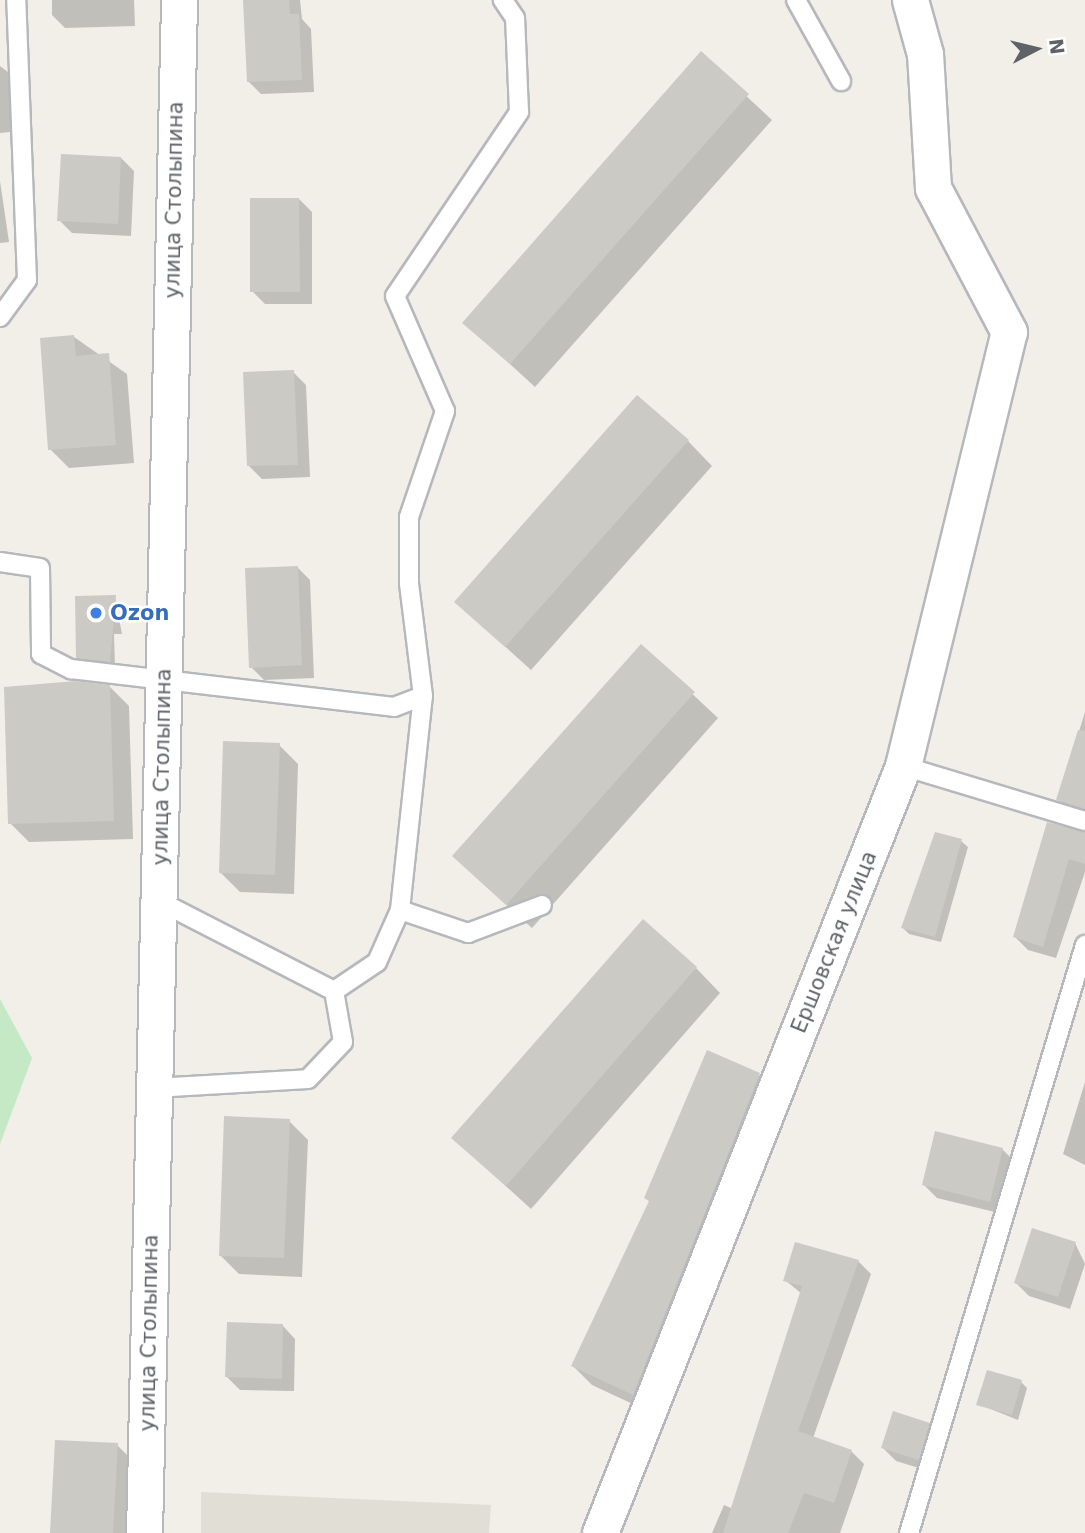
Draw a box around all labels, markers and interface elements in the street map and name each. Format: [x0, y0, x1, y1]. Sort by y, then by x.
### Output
north arrow [1001, 14, 1071, 84]
text: N [1045, 37, 1069, 56]
street label: улица Столыпина [160, 101, 188, 299]
place label: Ozon [110, 600, 169, 626]
marker: Ozon [88, 605, 104, 621]
street label: улица Столыпина [148, 668, 176, 866]
street label: Ершовская улица [786, 847, 882, 1037]
street label: улица Столыпина [135, 1234, 163, 1432]

